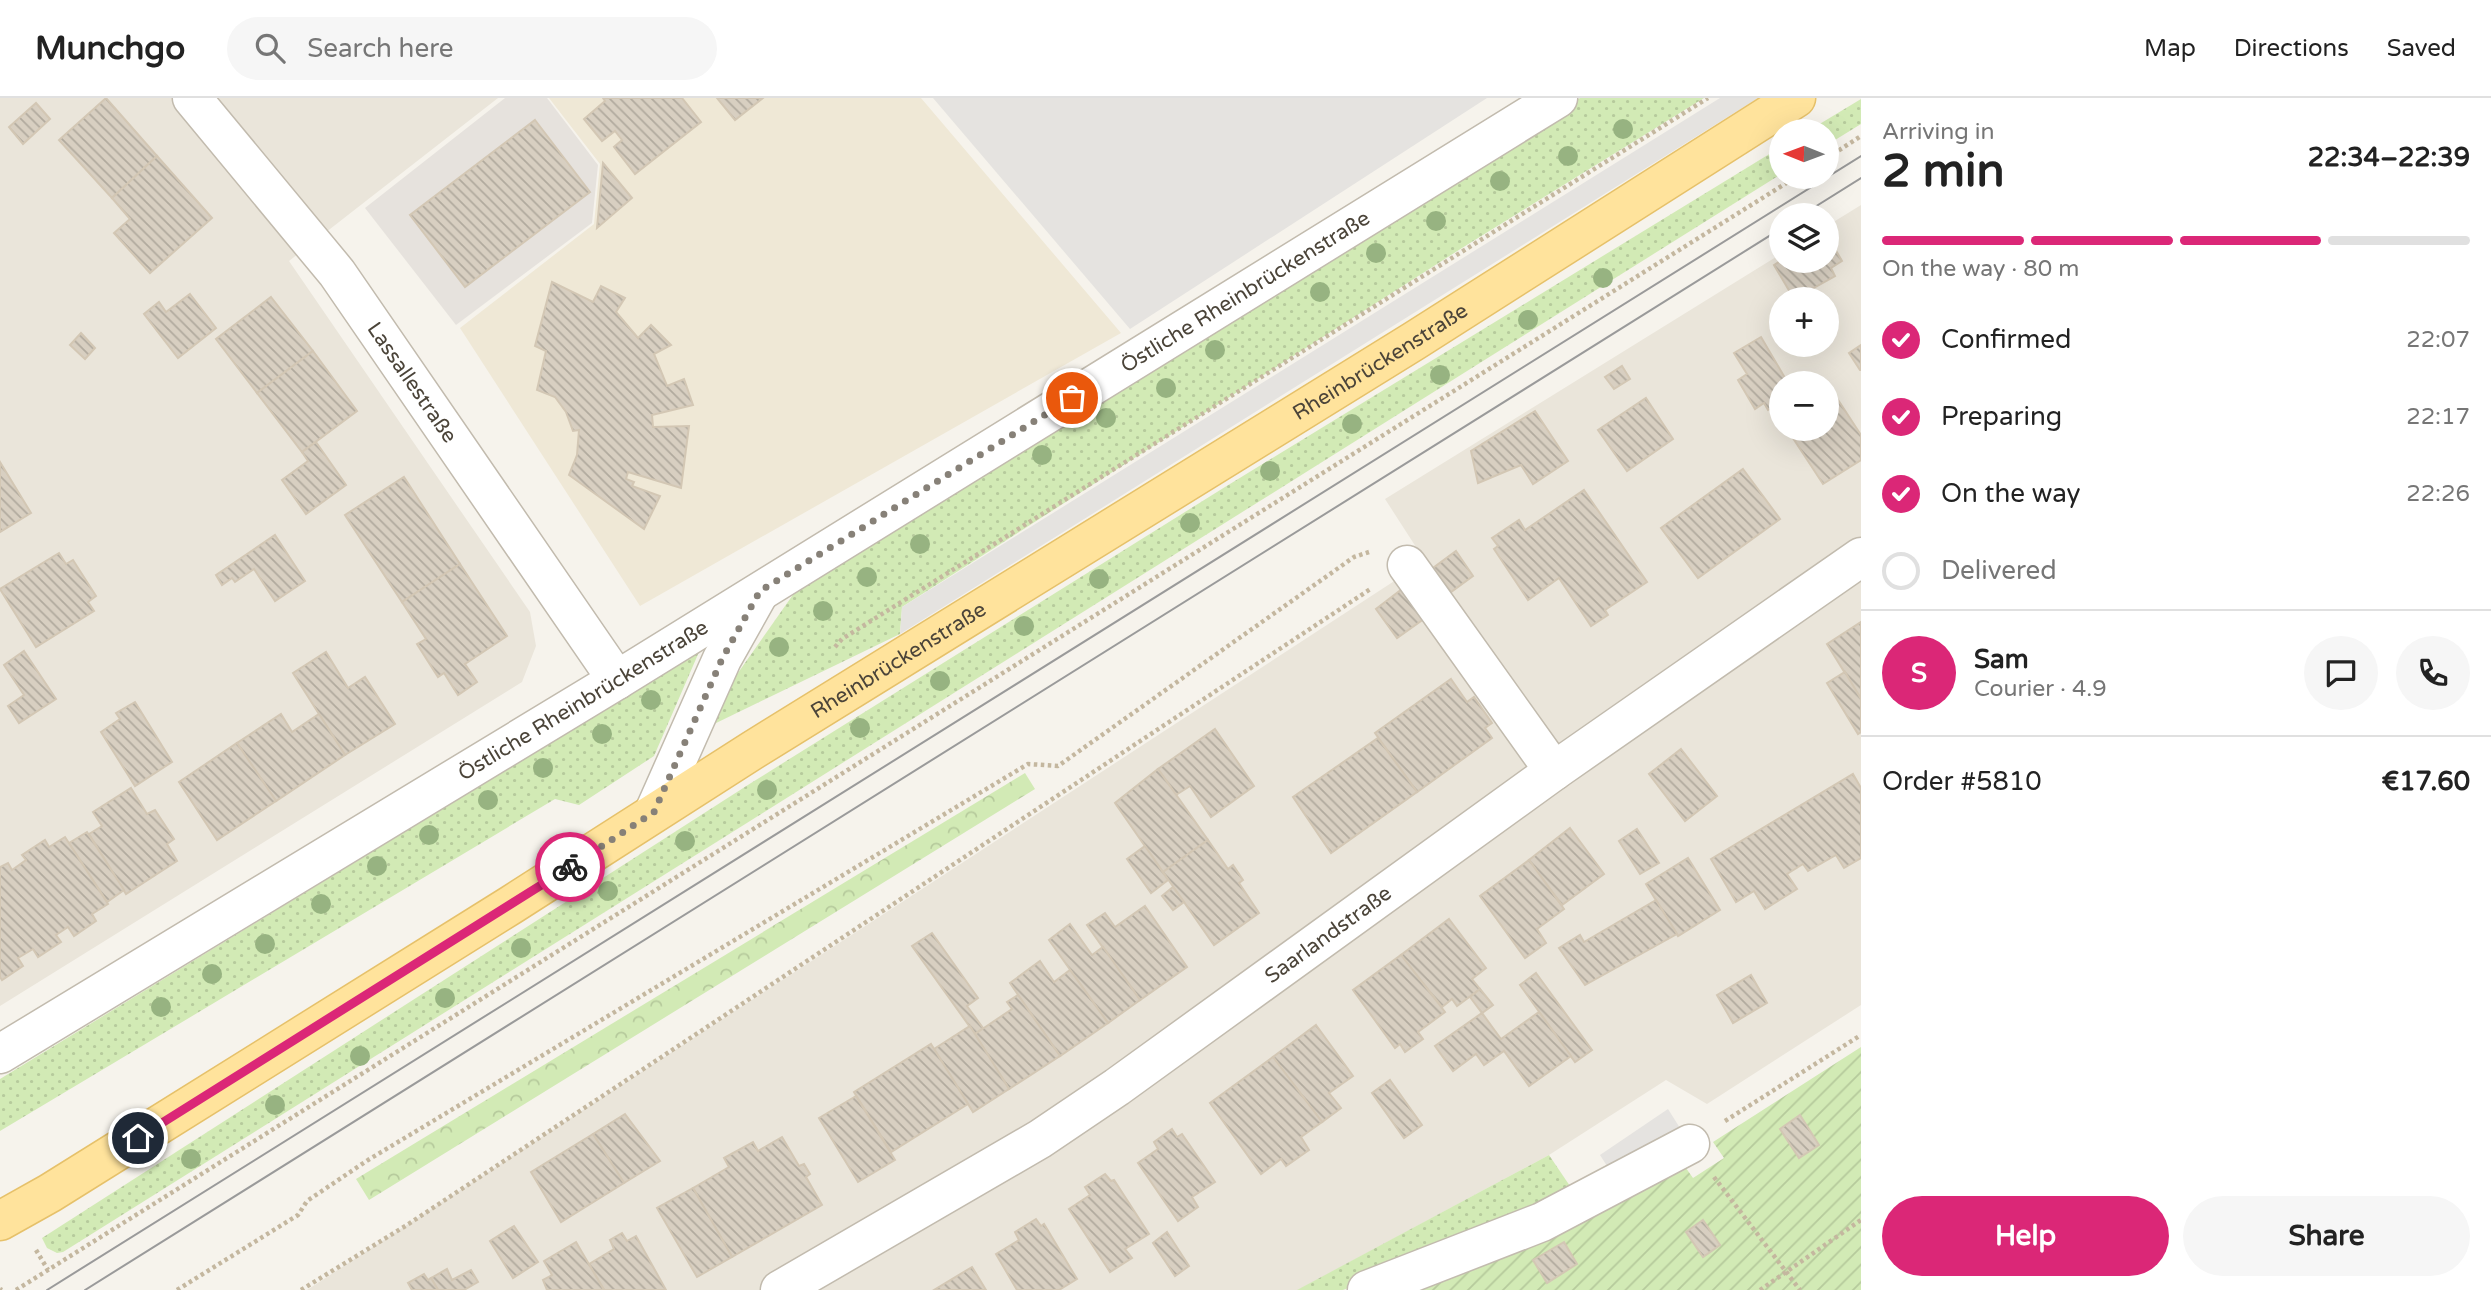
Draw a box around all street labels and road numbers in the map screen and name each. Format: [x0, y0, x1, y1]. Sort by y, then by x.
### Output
street label: Östliche Rheinbrückenstraße [1116, 205, 1374, 378]
street label: Rheinbrückenstraße [1288, 298, 1472, 425]
street label: Lassallestraße [362, 317, 463, 448]
street label: Rheinbrückenstraße [806, 596, 991, 724]
street label: Östliche Rheinbrückenstraße [453, 614, 713, 786]
street label: Saarlandstraße [1260, 880, 1396, 989]

